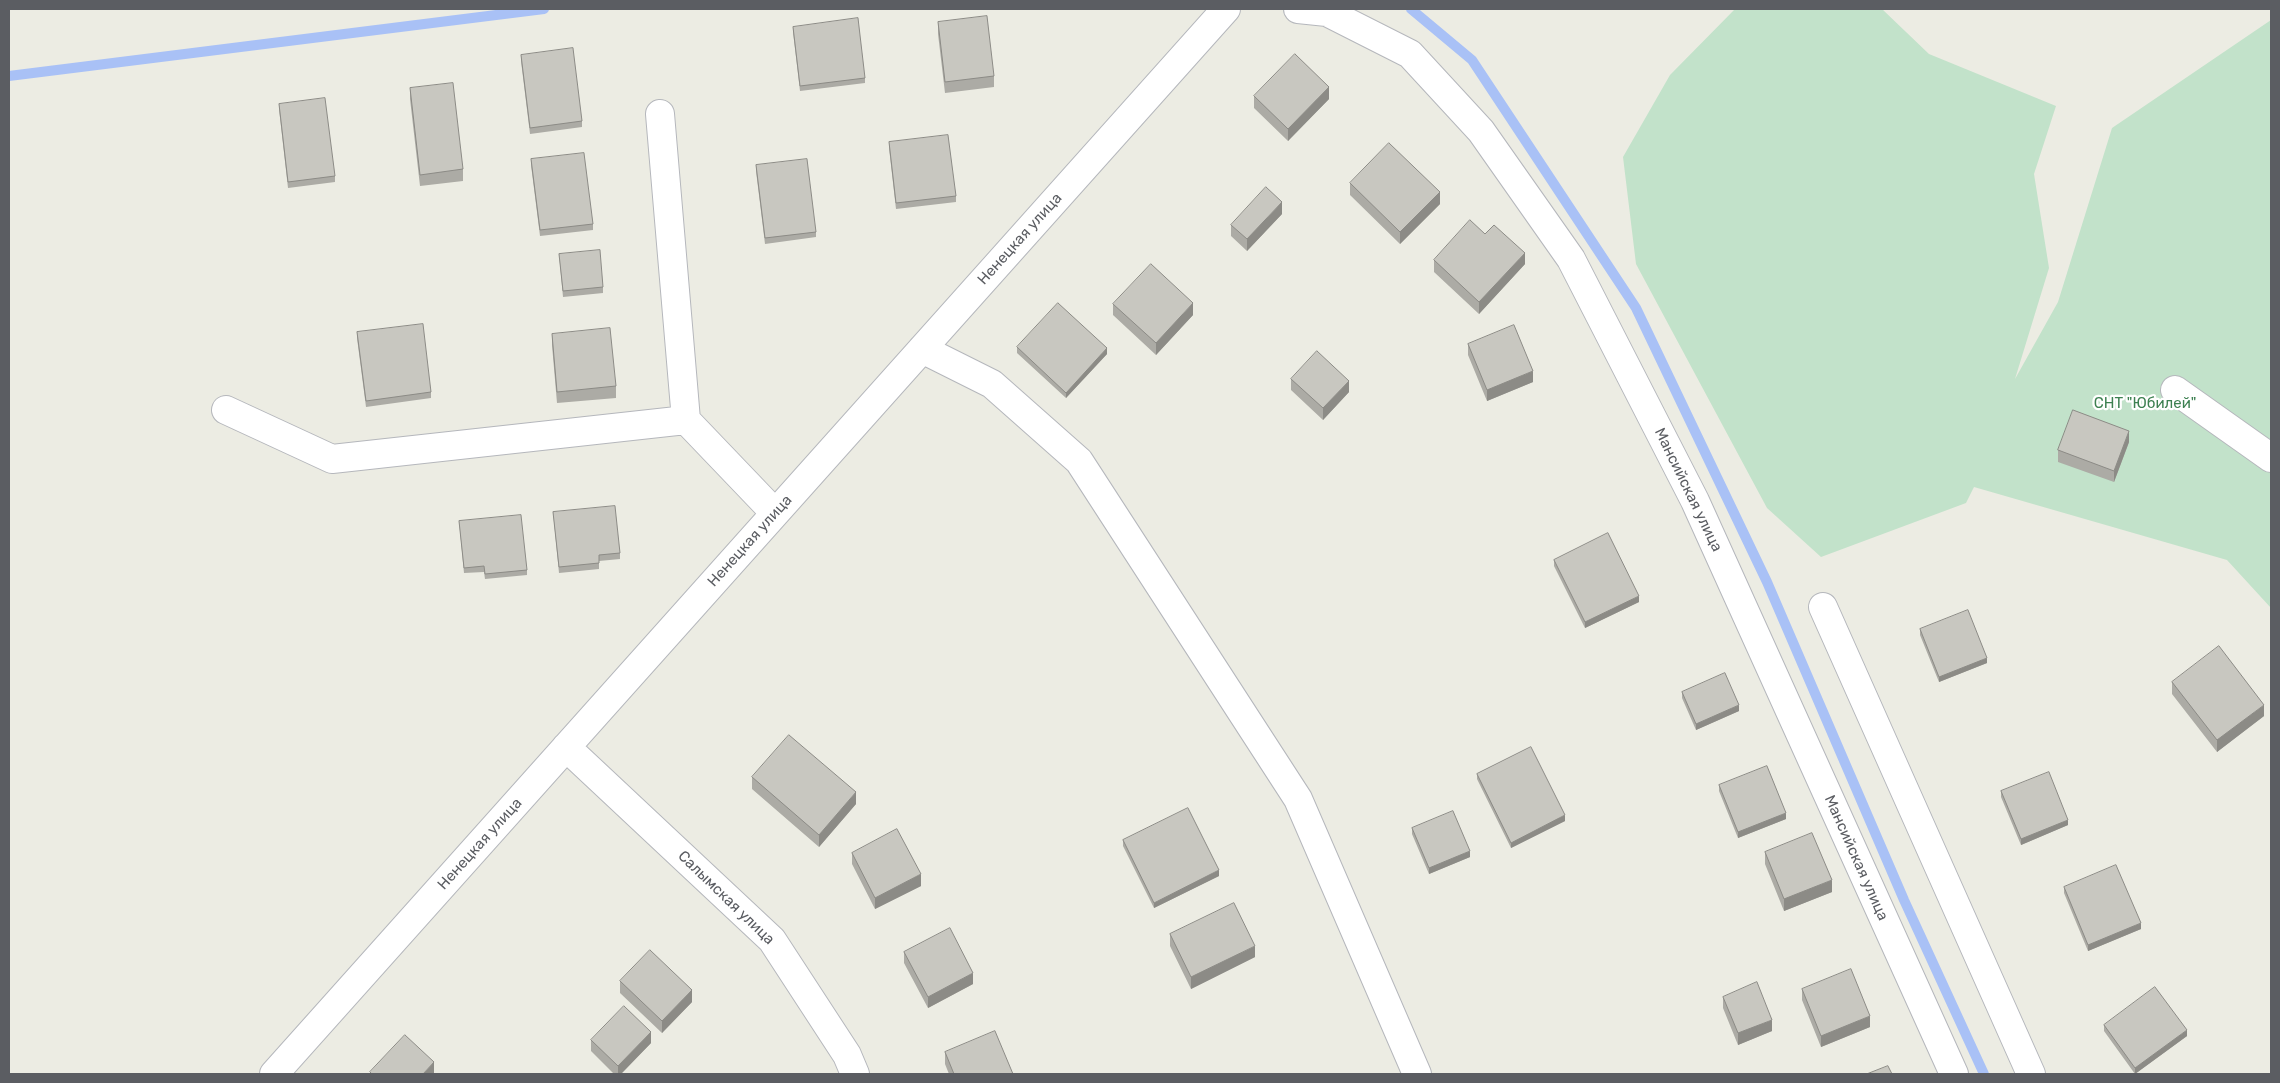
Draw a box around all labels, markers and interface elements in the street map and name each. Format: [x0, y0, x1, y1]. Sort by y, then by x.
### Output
street label: Ненецкая улица [974, 189, 1066, 289]
park label: СНТ "Юбилей" [2094, 395, 2196, 413]
street label: Мансийская улица [1650, 425, 1726, 555]
street label: Ненецкая улица [704, 491, 796, 591]
street label: Мансийская улица [1820, 792, 1892, 924]
street label: Ненецкая улица [434, 794, 526, 894]
street label: Салымская улица [674, 847, 778, 949]

